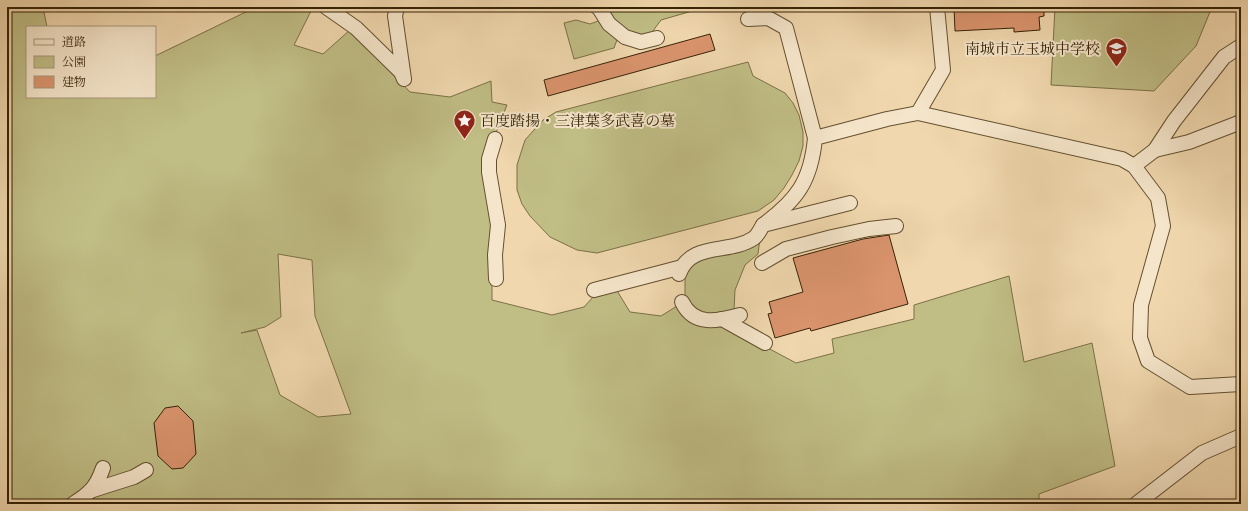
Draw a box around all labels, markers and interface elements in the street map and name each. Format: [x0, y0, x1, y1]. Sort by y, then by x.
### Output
legend [26, 26, 156, 98]
text: 道路 [62, 35, 86, 50]
school or university icon: 南城市立玉城中学校 [1103, 36, 1129, 69]
place label: 南城市立玉城中学校 [965, 40, 1100, 59]
text: 公園 [62, 55, 86, 70]
text: 建物 [62, 75, 86, 90]
place icon: 百度踏揚・三津葉多武喜の墓 [452, 108, 478, 141]
place label: 百度踏揚・三津葉多武喜の墓 [480, 112, 675, 131]

